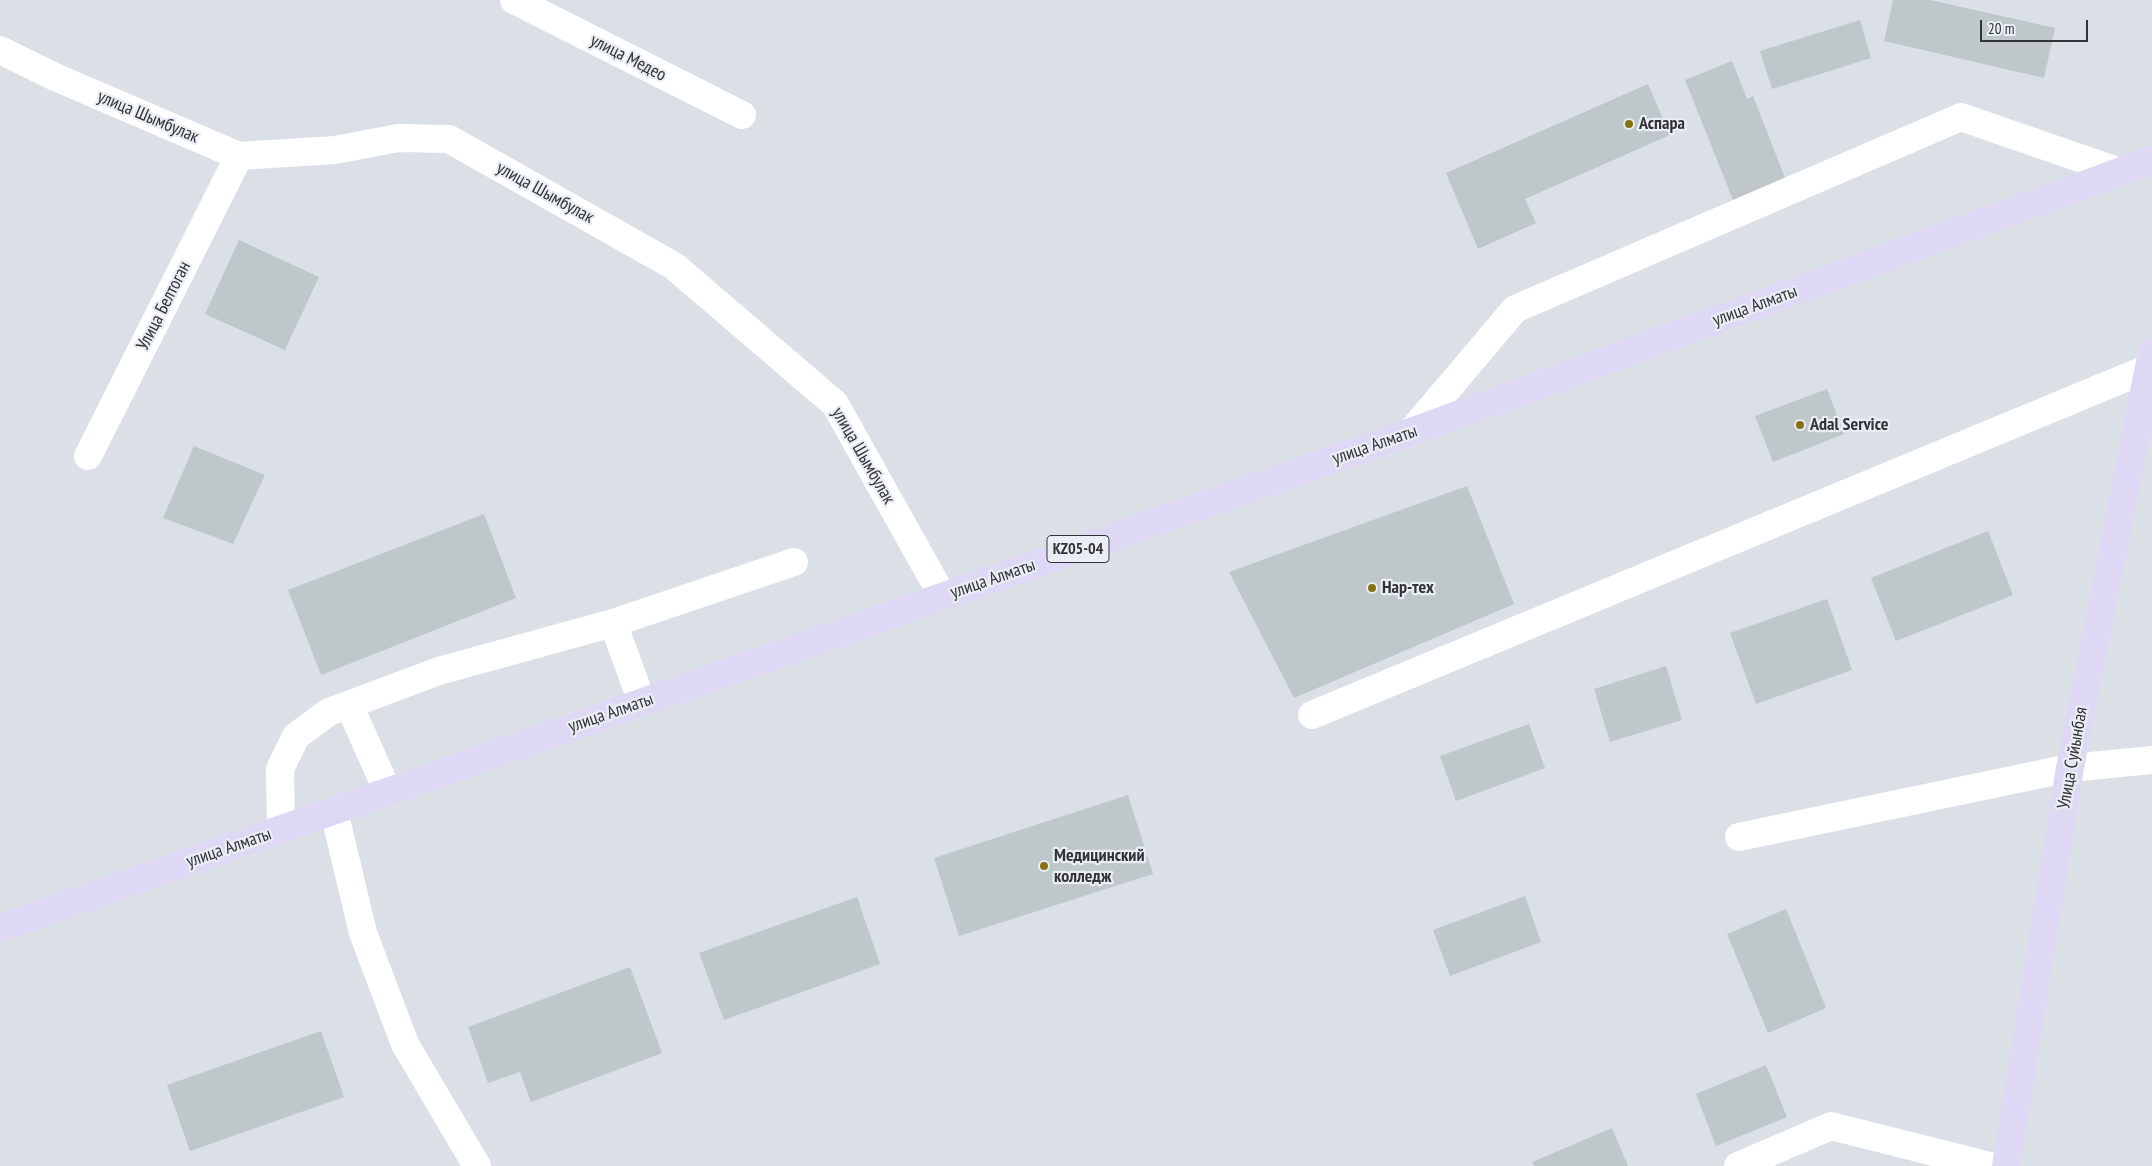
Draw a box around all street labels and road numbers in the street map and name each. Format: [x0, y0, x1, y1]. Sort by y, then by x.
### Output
street label: улица Медео [586, 30, 670, 86]
street label: улица Шымбулак [94, 86, 202, 148]
street label: улица Шымбулак [493, 157, 597, 229]
street label: Улица Белтоган [132, 258, 196, 354]
street label: улица Алматы [1710, 281, 1800, 331]
street label: улица Шымбулак [827, 404, 899, 508]
street label: улица Алматы [1330, 420, 1420, 470]
road number: KZ05-04 [1047, 536, 1109, 562]
street label: улица Алматы [948, 554, 1038, 604]
street label: улица Алматы [566, 688, 656, 738]
street label: Улица Суйынбая [2053, 705, 2093, 811]
street label: улица Алматы [184, 823, 274, 873]

